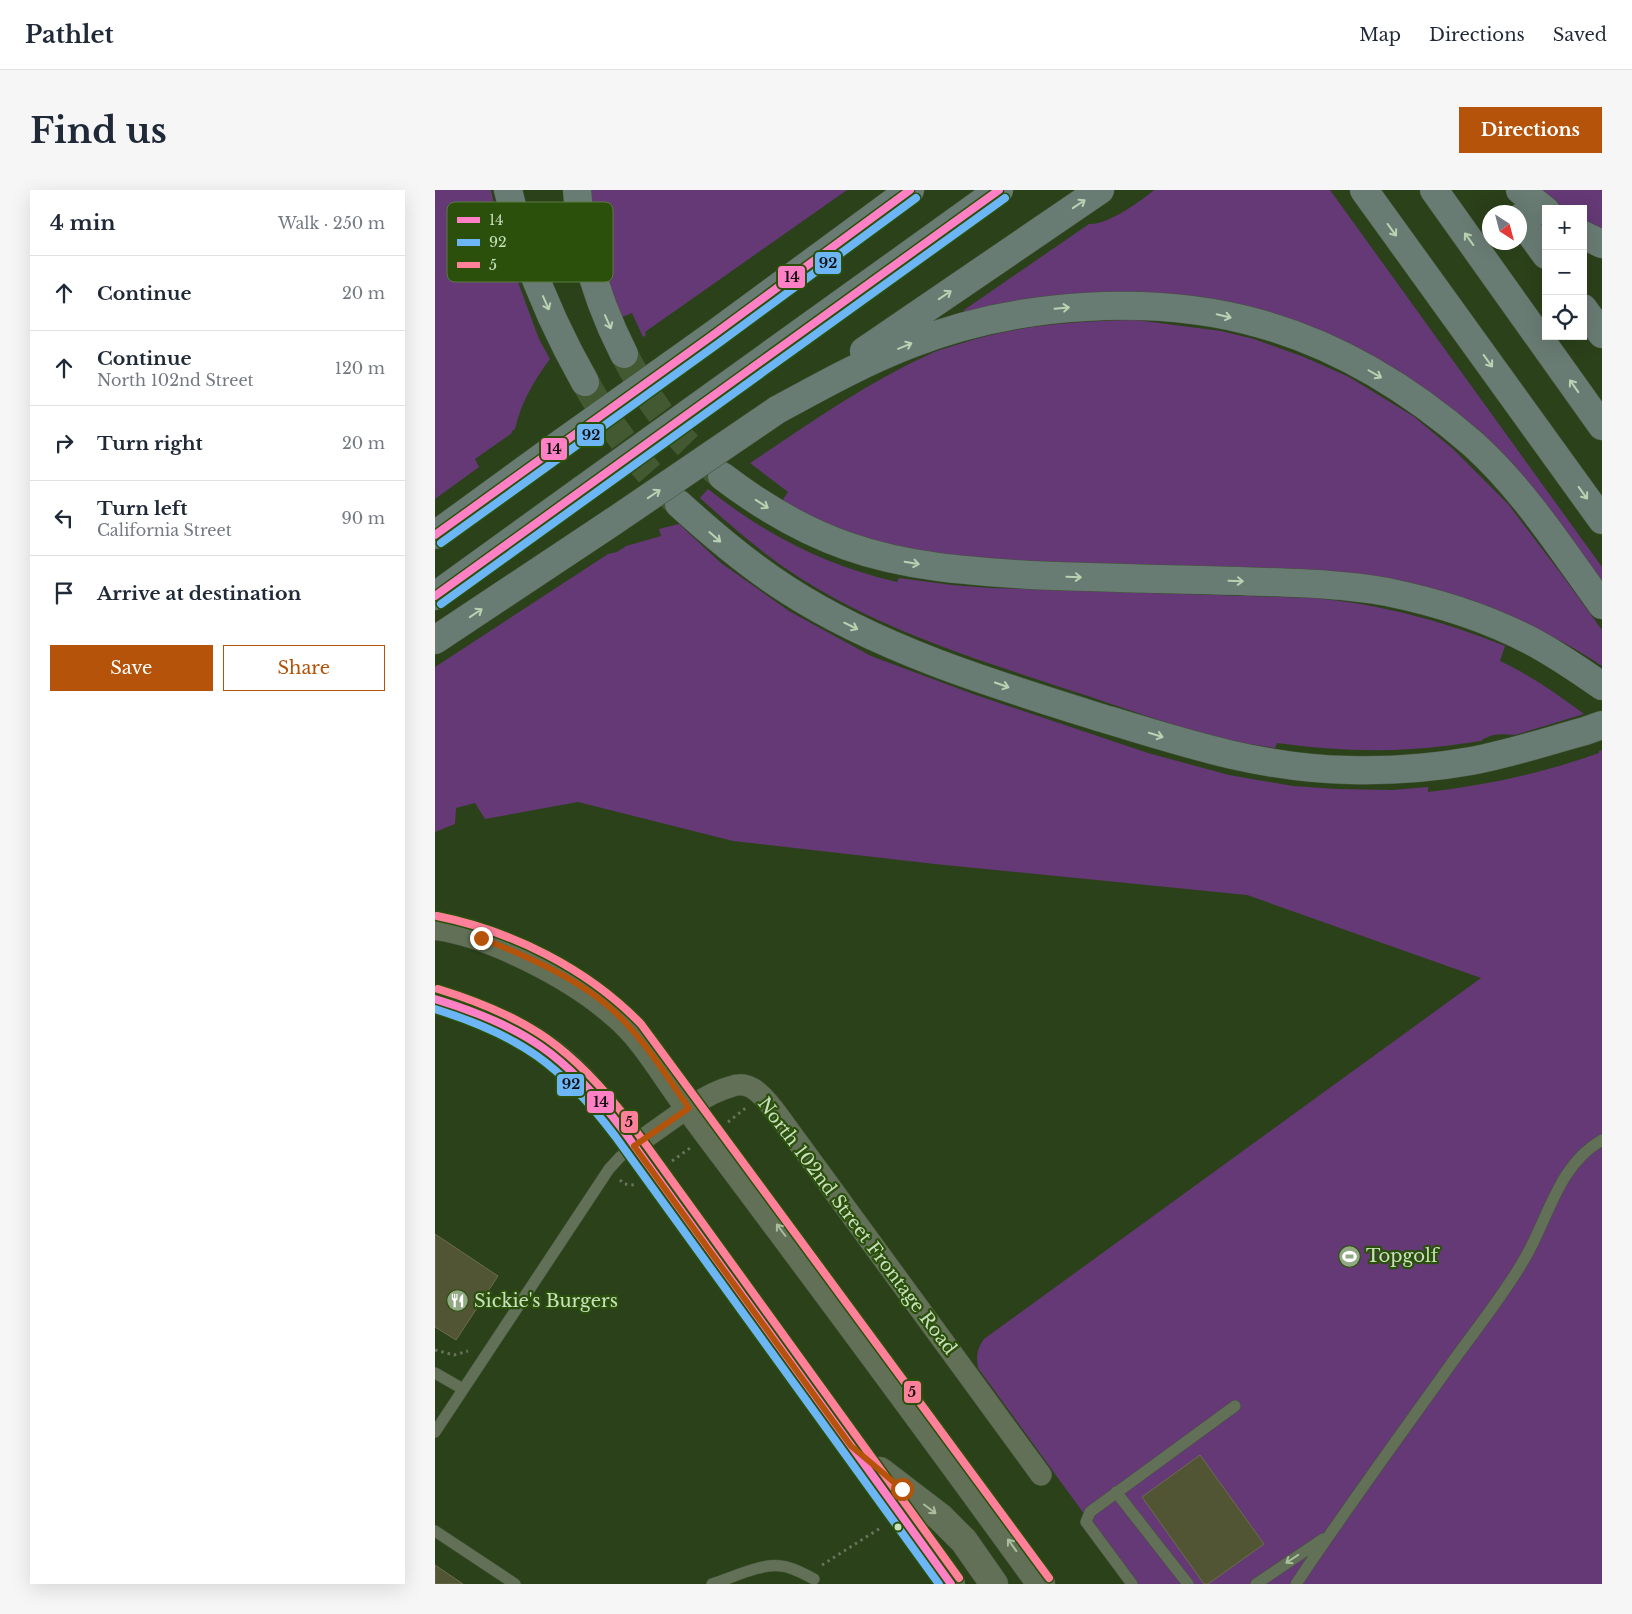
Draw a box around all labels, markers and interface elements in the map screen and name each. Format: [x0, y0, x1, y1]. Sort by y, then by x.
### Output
text: Pathlet [25, 20, 114, 49]
text: Map [1359, 24, 1401, 46]
text: Directions [1429, 24, 1525, 46]
text: Saved [1553, 24, 1607, 46]
button: Directions [1459, 107, 1602, 153]
text: Find us [30, 109, 167, 152]
one-way arrow [1072, 199, 1086, 209]
legend [447, 202, 613, 282]
north arrow [1482, 205, 1527, 250]
map controls [1542, 205, 1587, 340]
button: + [1542, 205, 1587, 250]
text: 4 min [50, 210, 116, 236]
text: 14 [489, 211, 503, 229]
text: Walk · 250 m [278, 213, 385, 233]
one-way arrow [1387, 222, 1398, 236]
text: 92 [489, 233, 507, 251]
one-way arrow [1464, 233, 1475, 246]
button: − [1542, 250, 1587, 295]
line badge: 92 [814, 251, 842, 275]
text: 92 [819, 254, 837, 272]
text: 5 [489, 256, 497, 274]
line badge: 14 [777, 265, 806, 289]
text: 14 [784, 268, 800, 286]
icon: ahead [50, 279, 78, 307]
text: Continue [97, 282, 192, 305]
text: 20 m [342, 283, 385, 303]
one-way arrow [937, 290, 951, 300]
one-way arrow [541, 295, 551, 310]
button: locate [1542, 295, 1587, 340]
one-way arrow [1054, 304, 1070, 313]
one-way arrow [1215, 312, 1231, 321]
one-way arrow [604, 314, 614, 329]
one-way arrow [897, 341, 912, 350]
text: Continue [97, 347, 192, 370]
icon: ahead [50, 354, 78, 382]
one-way arrow [1482, 354, 1493, 367]
text: 120 m [335, 358, 385, 378]
one-way arrow [1367, 369, 1381, 379]
text: North 102nd Street [97, 370, 254, 390]
one-way arrow [1569, 379, 1579, 393]
line badge: 92 [576, 423, 605, 447]
text: 92 [582, 426, 600, 444]
icon: right [50, 429, 78, 457]
text: Turn right [97, 432, 203, 455]
text: 20 m [342, 433, 385, 453]
line badge: 14 [540, 437, 568, 461]
text: 14 [546, 440, 562, 458]
one-way arrow [1578, 486, 1588, 500]
one-way arrow [647, 489, 661, 499]
text: Turn left [97, 497, 188, 520]
one-way arrow [754, 499, 768, 509]
icon: left [50, 504, 78, 532]
text: 90 m [342, 508, 385, 528]
text: California Street [97, 520, 232, 540]
one-way arrow [709, 531, 722, 542]
one-way arrow [903, 559, 919, 568]
one-way arrow [1065, 572, 1081, 581]
one-way arrow [1228, 576, 1244, 586]
icon: arrive [50, 579, 78, 607]
text: Arrive at destination [97, 582, 301, 605]
one-way arrow [468, 608, 482, 618]
one-way arrow [843, 621, 858, 631]
button: Save [50, 645, 213, 691]
button: Share [223, 645, 385, 691]
one-way arrow [994, 681, 1009, 690]
one-way arrow [1148, 731, 1164, 741]
route end [470, 927, 493, 950]
line badge: 92 [556, 1073, 585, 1097]
text: 92 [562, 1075, 580, 1093]
line badge: 14 [586, 1090, 615, 1114]
text: 14 [593, 1093, 609, 1111]
street label: North 102nd Street Frontage Road [753, 1093, 961, 1359]
line badge: 5 [620, 1110, 639, 1134]
text: 5 [625, 1113, 633, 1131]
one-way arrow [776, 1224, 787, 1237]
sports icon: Topgolf [1338, 1244, 1362, 1268]
place label: Topgolf [1366, 1245, 1441, 1267]
restaurant icon: Sickie's Burgers [446, 1289, 470, 1313]
place label: Sickie's Burgers [474, 1290, 618, 1312]
line badge: 5 [903, 1380, 922, 1404]
text: 5 [908, 1383, 916, 1401]
route start [891, 1478, 914, 1501]
one-way arrow [923, 1504, 937, 1514]
unlabelled marker [893, 1522, 903, 1532]
one-way arrow [1007, 1538, 1018, 1552]
one-way arrow [1286, 1554, 1300, 1564]

